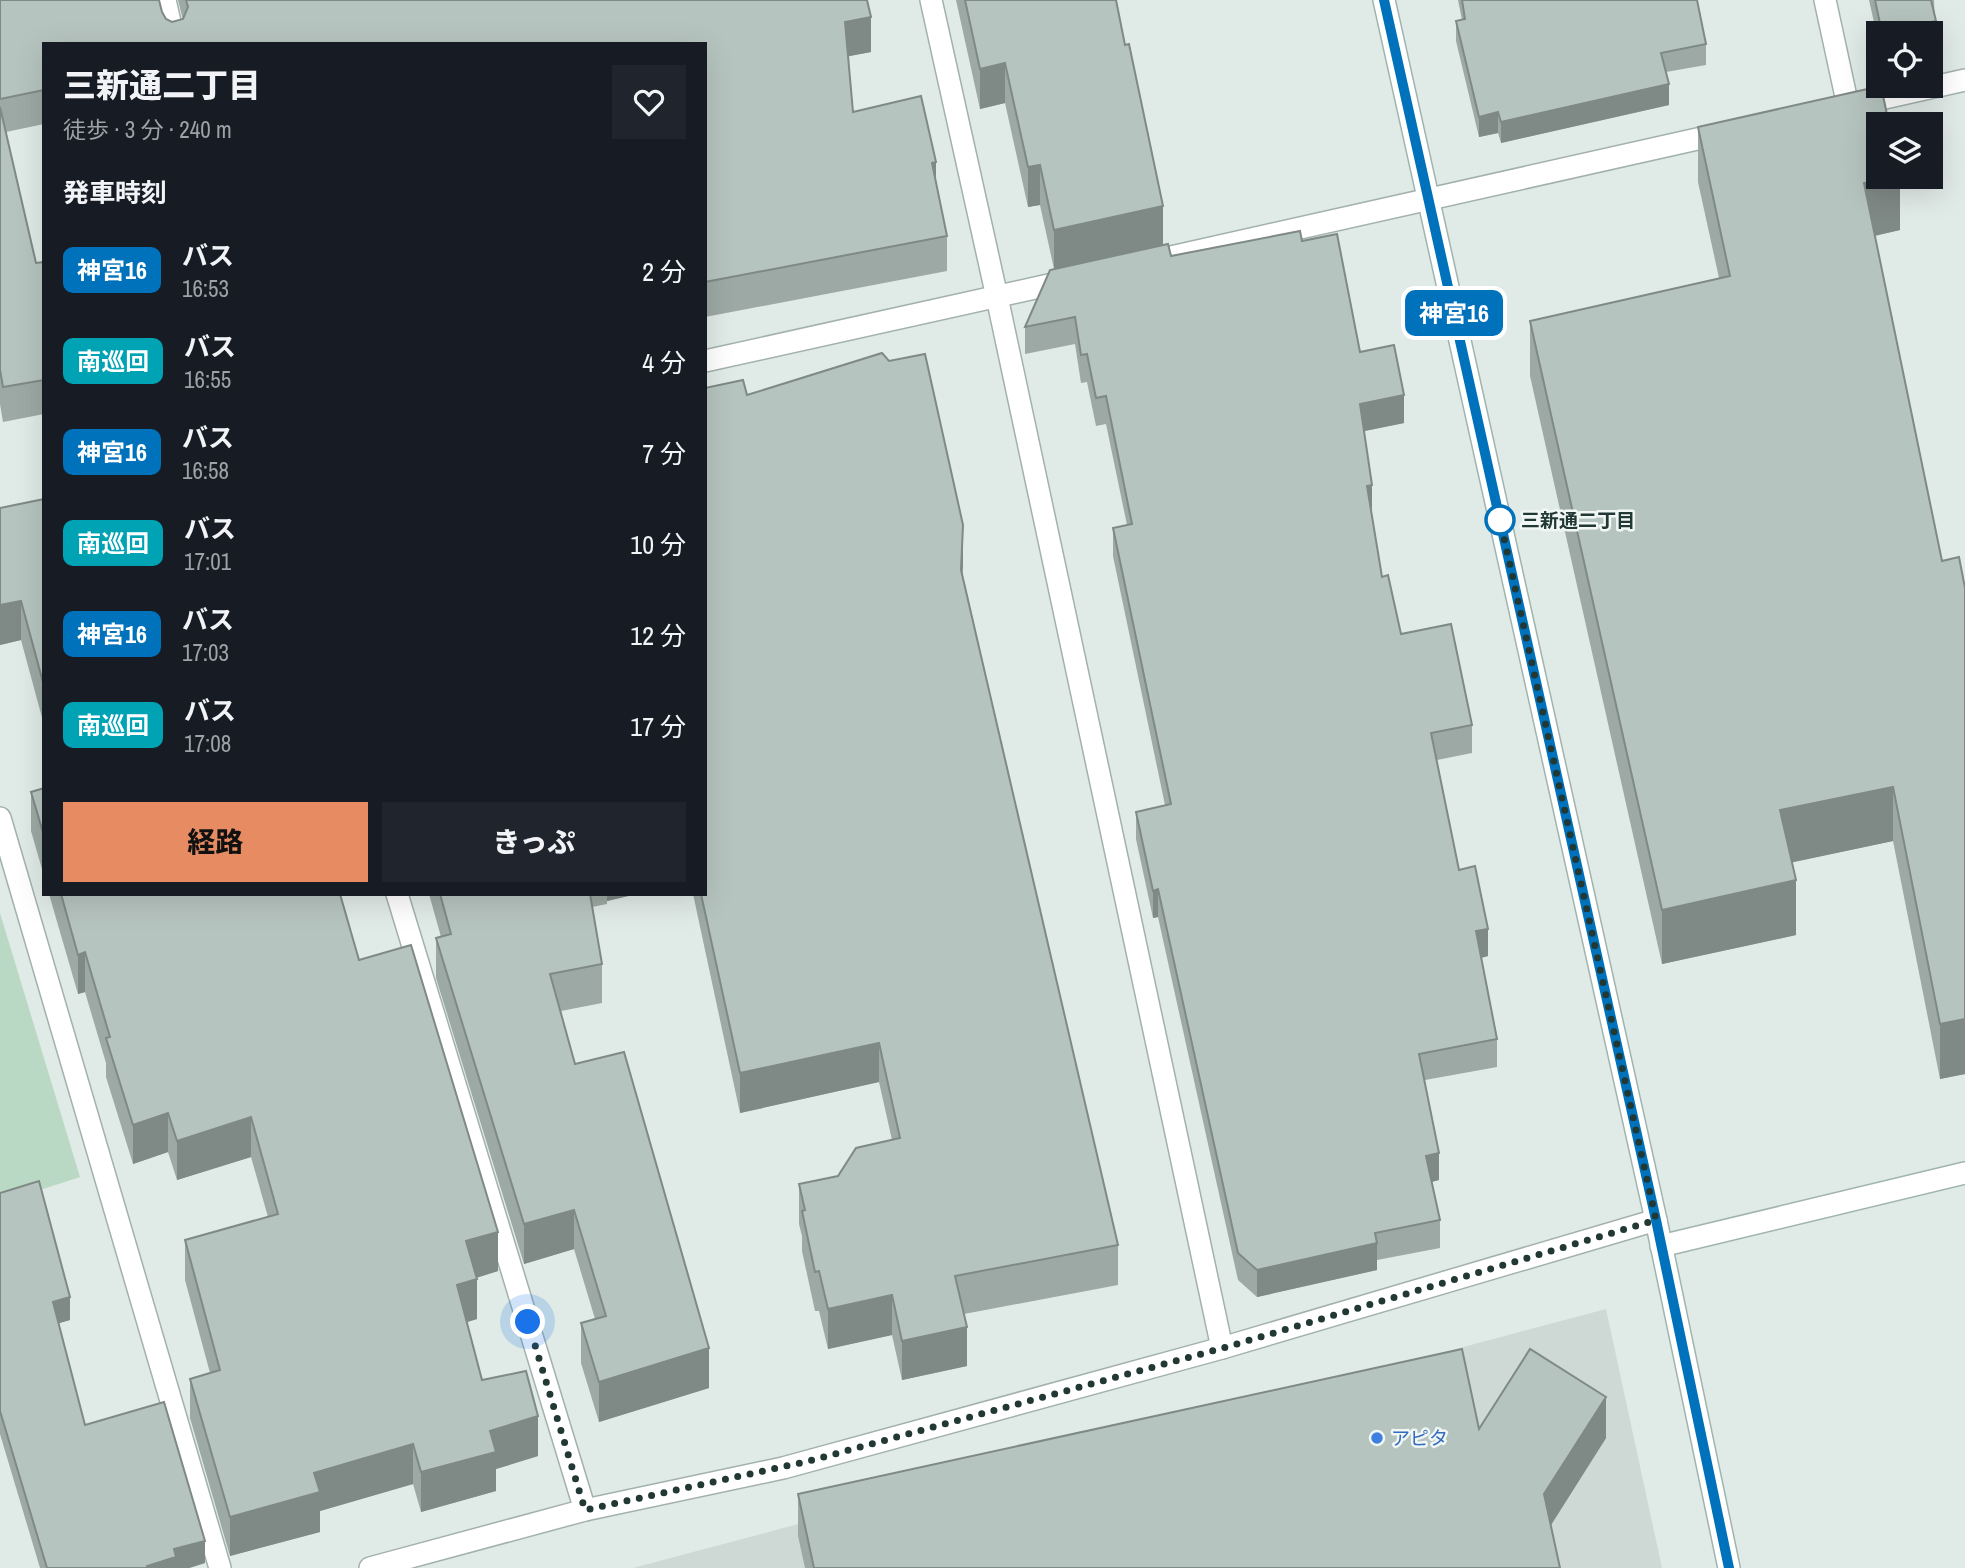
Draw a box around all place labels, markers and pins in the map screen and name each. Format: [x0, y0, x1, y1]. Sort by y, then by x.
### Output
marker: 三新通二丁目 [1485, 505, 1515, 535]
place label: 三新通二丁目 [1521, 507, 1635, 533]
place label: アピタ [1391, 1425, 1448, 1451]
marker: アピタ [1369, 1430, 1385, 1446]

